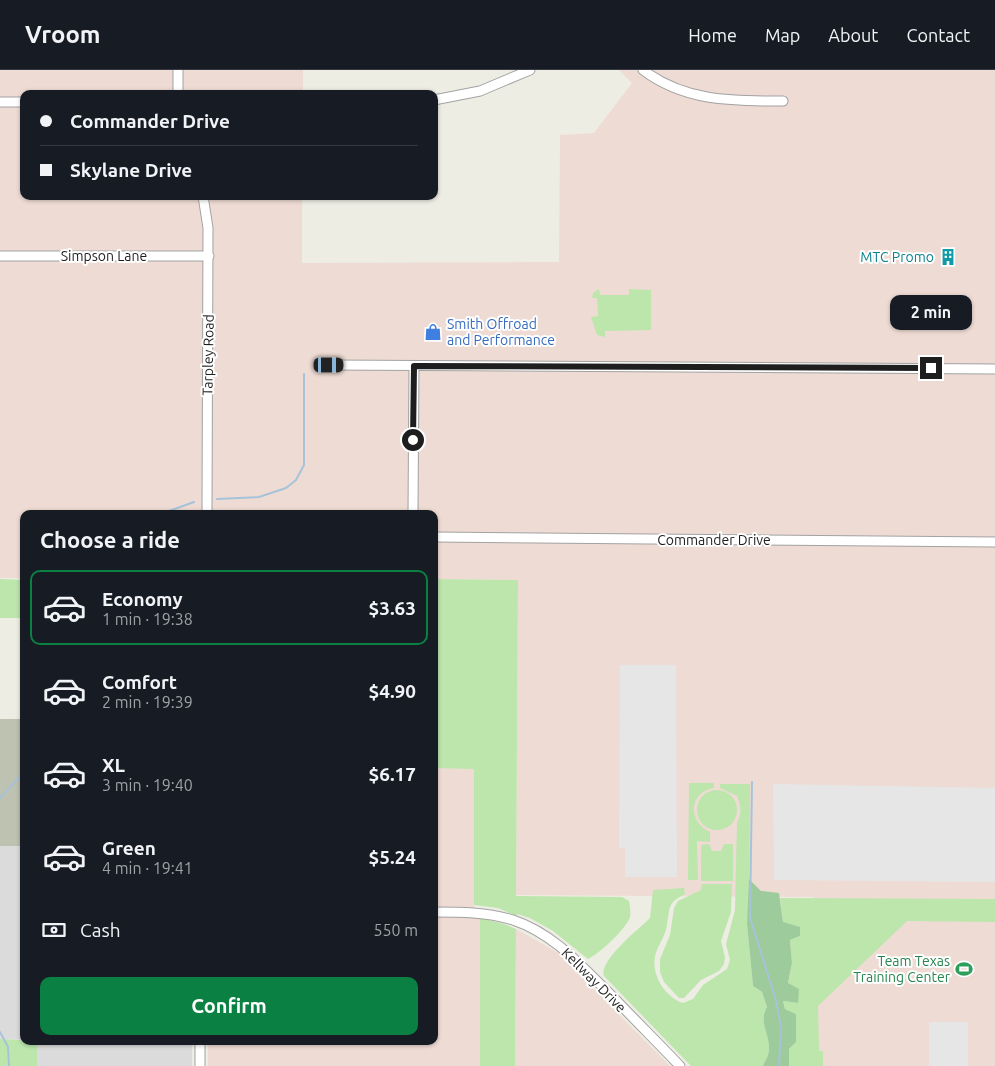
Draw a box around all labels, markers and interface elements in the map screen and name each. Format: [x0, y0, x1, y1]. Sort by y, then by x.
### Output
text: Vroom [25, 21, 101, 48]
text: Home [688, 25, 737, 45]
text: Map [765, 25, 800, 45]
text: About [828, 25, 878, 45]
text: Contact [906, 25, 970, 45]
text: Commander Drive [70, 110, 230, 132]
text: Skylane Drive [70, 159, 192, 181]
building icon: MTC Promo [938, 247, 958, 267]
street label: Simpson Lane [61, 248, 147, 264]
place label: MTC Promo [860, 249, 934, 265]
callout: 2 min [890, 296, 972, 330]
text: 2 min [911, 303, 951, 321]
street label: Tarpley Road [199, 314, 217, 396]
place label: Smith Offroad and Performance [447, 316, 555, 348]
shop icon: Smith Offroad and Performance [423, 322, 443, 342]
route end [920, 357, 942, 379]
car [314, 358, 344, 373]
route start [402, 429, 424, 451]
text: Choose a ride [40, 527, 180, 552]
street label: Commander Drive [657, 532, 771, 548]
icon: car [42, 585, 87, 630]
text: Economy [102, 588, 183, 610]
text: $3.63 [368, 597, 416, 619]
text: 1 min · 19:38 [102, 610, 193, 628]
icon: car [42, 668, 87, 713]
text: Comfort [102, 671, 177, 693]
text: $4.90 [368, 680, 416, 702]
text: 2 min · 19:39 [102, 693, 193, 711]
icon: car [42, 751, 87, 796]
text: XL [102, 754, 125, 776]
text: $6.17 [368, 763, 416, 785]
text: 3 min · 19:40 [102, 776, 193, 794]
icon: car [42, 834, 87, 879]
text: Green [102, 837, 156, 859]
text: $5.24 [368, 846, 416, 868]
text: 4 min · 19:41 [102, 859, 193, 877]
icon: cash [40, 916, 68, 944]
text: Cash [80, 919, 121, 941]
text: 550 m [373, 921, 418, 939]
street label: Kellway Drive [558, 944, 630, 1016]
place label: Team Texas Training Center [853, 953, 951, 985]
sports icon: Team Texas Training Center [954, 959, 974, 979]
button: Confirm [40, 977, 418, 1035]

